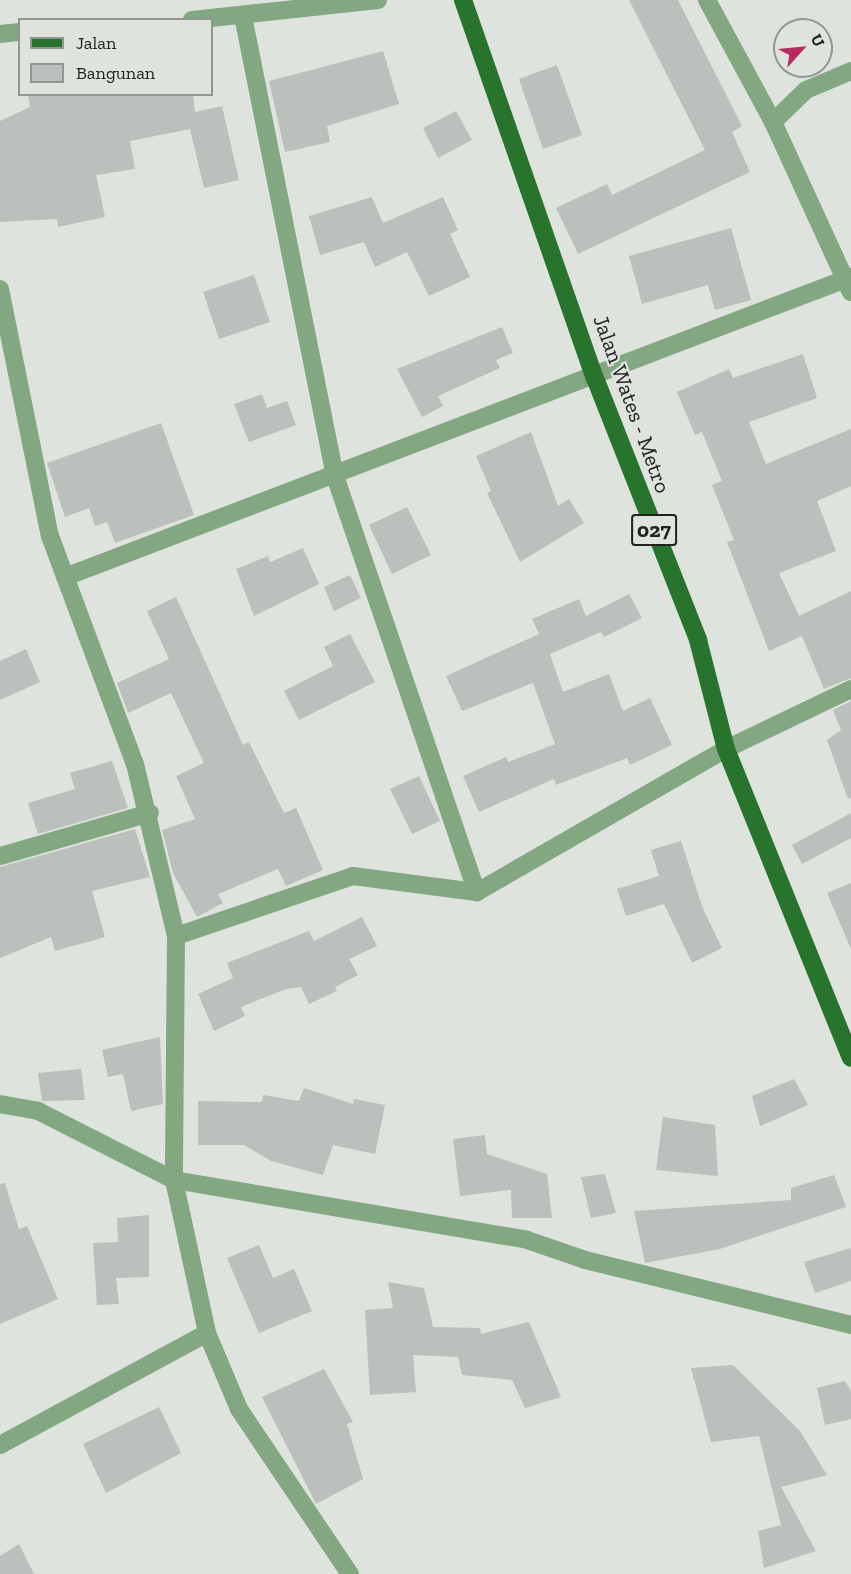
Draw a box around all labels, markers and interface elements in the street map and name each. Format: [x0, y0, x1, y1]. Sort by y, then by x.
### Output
legend [18, 18, 213, 96]
north arrow [773, 18, 833, 78]
text: U [807, 31, 829, 50]
text: Jalan [76, 32, 116, 54]
text: Bangunan [76, 62, 155, 84]
street label: Jalan Wates - Metro [587, 311, 677, 497]
road number: 027 [630, 512, 678, 548]

